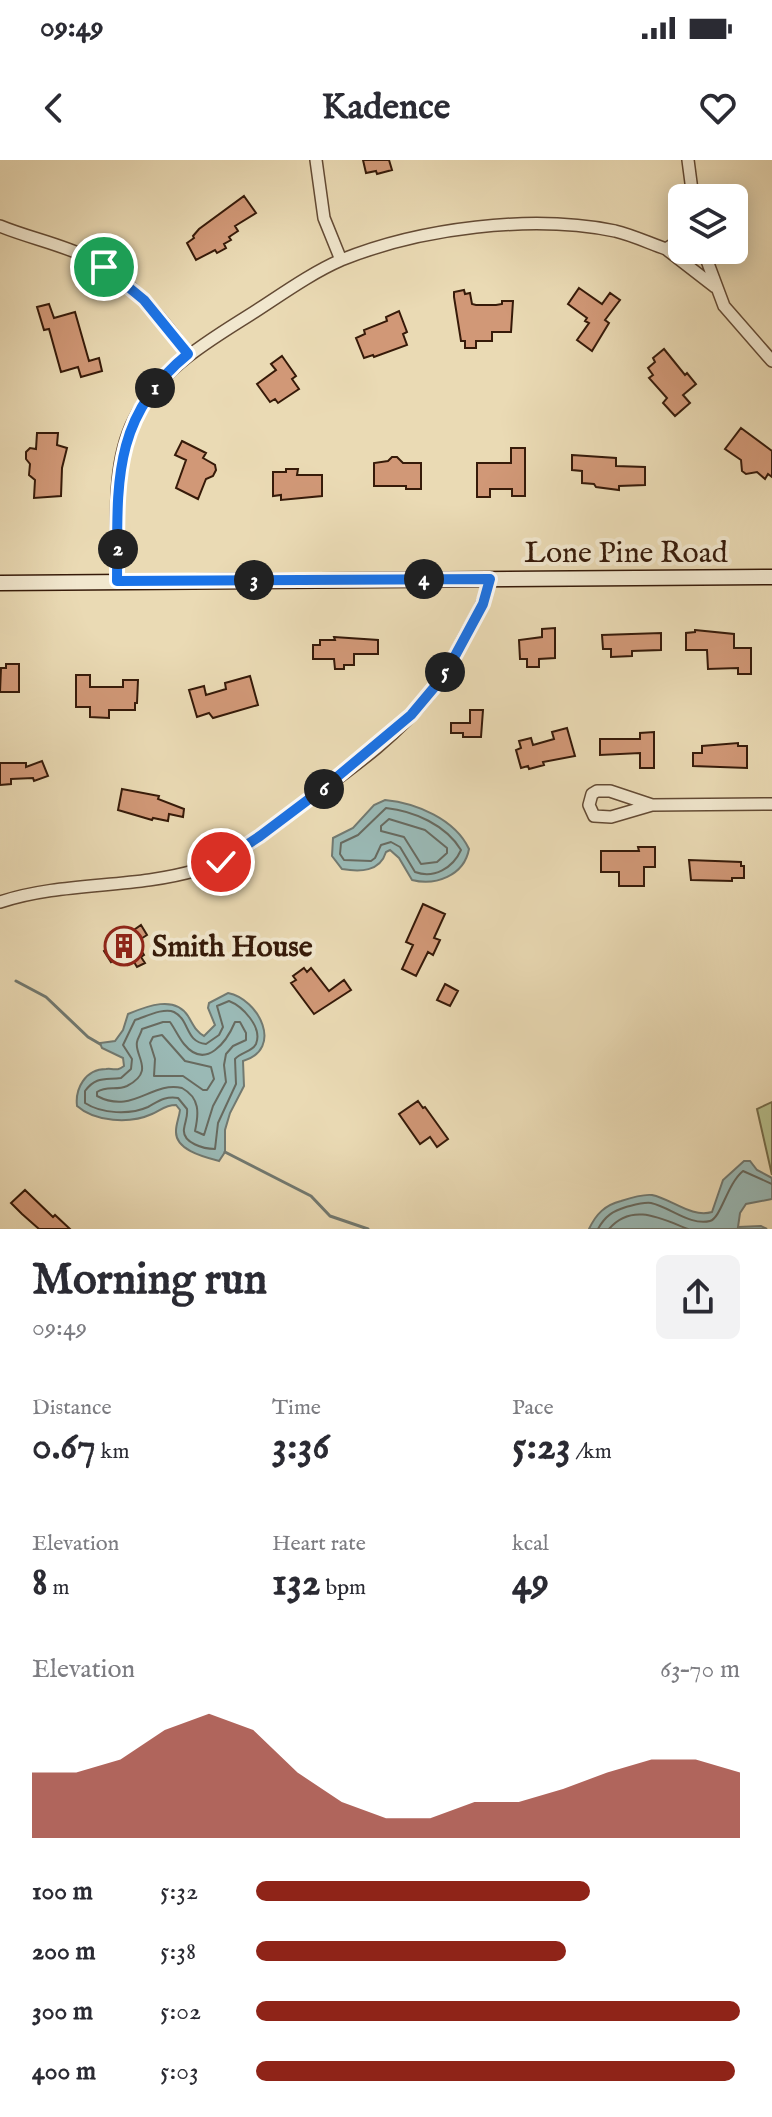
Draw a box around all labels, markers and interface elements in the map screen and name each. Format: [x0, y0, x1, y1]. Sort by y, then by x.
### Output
text: 09:49 [40, 9, 104, 47]
text: Kadence [322, 85, 450, 131]
icon: back [32, 86, 76, 130]
icon: heart [696, 86, 740, 130]
map controls [668, 184, 748, 264]
button: layers [668, 184, 748, 264]
pin [70, 233, 138, 301]
icon: arrive [82, 245, 126, 289]
pin: 1 [135, 368, 175, 408]
text: 1 [151, 374, 159, 402]
pin: 2 [98, 529, 138, 569]
text: 2 [113, 535, 123, 563]
street label: Lone Pine Road [524, 535, 729, 573]
pin: 4 [404, 559, 444, 599]
pin: 3 [234, 560, 274, 600]
text: 4 [419, 565, 429, 593]
text: 3 [250, 566, 258, 594]
pin: 5 [425, 652, 465, 692]
text: 5 [441, 658, 449, 686]
pin: 6 [304, 769, 344, 809]
text: 6 [319, 775, 329, 803]
pin [187, 828, 255, 896]
icon: check [199, 840, 243, 884]
building icon: Smith House [103, 925, 145, 967]
place label: Smith House [152, 929, 313, 967]
text: Morning run [32, 1253, 267, 1309]
button: share [656, 1255, 740, 1339]
text: 09:49 [32, 1311, 87, 1344]
text: Distance [32, 1394, 112, 1422]
text: Time [272, 1394, 321, 1422]
text: Pace [512, 1394, 554, 1422]
text: 0.67 [32, 1422, 96, 1473]
text: 3:36 [272, 1422, 329, 1473]
text: 5:23 [512, 1422, 571, 1473]
text: km [96, 1438, 129, 1466]
text: /km [571, 1438, 612, 1466]
text: Elevation [32, 1530, 119, 1558]
text: Heart rate [272, 1530, 366, 1558]
text: kcal [512, 1530, 549, 1558]
text: 8 [32, 1558, 48, 1609]
text: 132 [272, 1558, 321, 1609]
text: 49 [512, 1558, 549, 1609]
text: m [48, 1574, 69, 1602]
text: bpm [321, 1574, 366, 1602]
text: Elevation [32, 1653, 135, 1686]
text: 63–70 m [660, 1653, 740, 1686]
text: 100 m [32, 1875, 93, 1908]
text: 5:32 [160, 1875, 198, 1908]
text: 200 m [32, 1935, 96, 1968]
text: 5:38 [160, 1935, 196, 1968]
text: 300 m [32, 1995, 93, 2028]
text: 5:02 [160, 1995, 201, 2028]
text: 400 m [32, 2055, 96, 2088]
text: 5:03 [160, 2055, 199, 2088]

